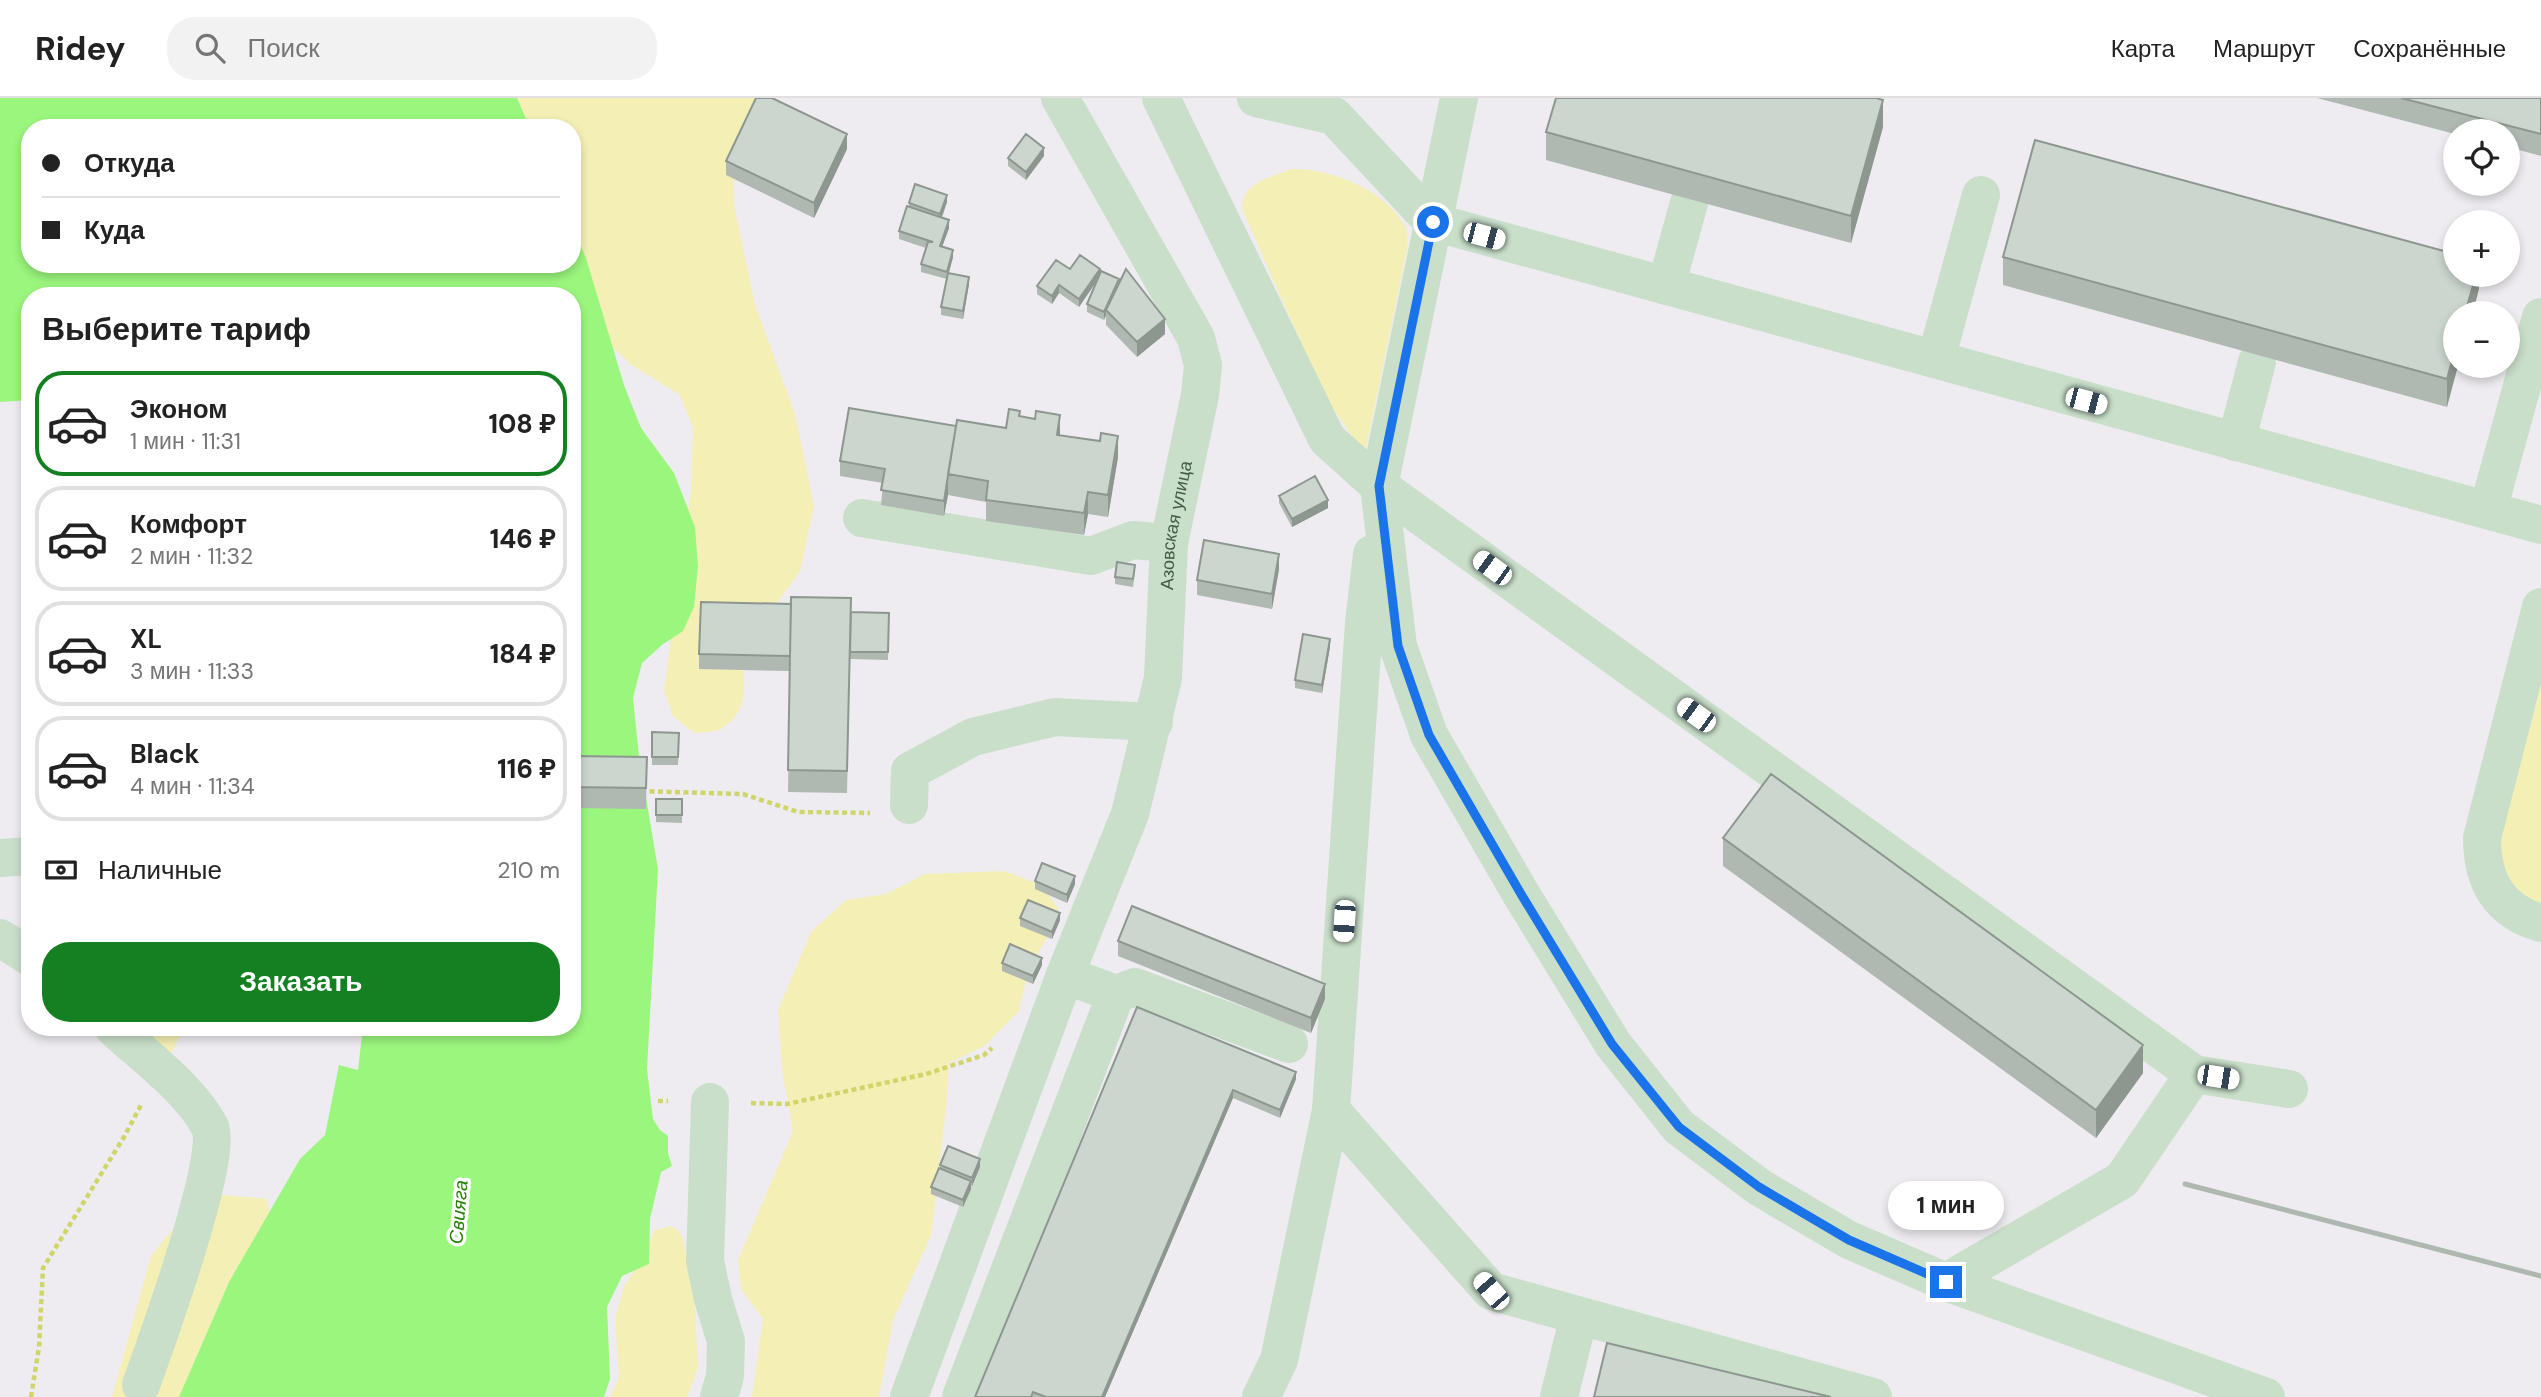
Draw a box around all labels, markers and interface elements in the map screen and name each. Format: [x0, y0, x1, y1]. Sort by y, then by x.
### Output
search box [167, 17, 657, 80]
text: Ridey [35, 27, 125, 70]
icon: search [191, 29, 229, 67]
text: Поиск [247, 31, 320, 65]
text: Карта [2111, 33, 2175, 64]
text: Маршрут [2213, 33, 2315, 64]
text: Сохранённые [2353, 33, 2506, 64]
map controls [2443, 119, 2520, 378]
button: locate [2443, 119, 2520, 196]
text: Откуда [84, 146, 175, 180]
route start [1417, 206, 1449, 238]
button: + [2443, 210, 2520, 287]
text: Куда [84, 213, 145, 247]
car [1461, 220, 1508, 252]
button: − [2443, 301, 2520, 378]
text: Выберите тариф [42, 308, 311, 350]
car [2063, 385, 2110, 417]
icon: car [46, 392, 109, 455]
text: Эконом [130, 392, 228, 426]
text: 108 ₽ [488, 407, 556, 441]
text: 1 мин · 11:31 [130, 426, 241, 456]
street label: Азовская улица [1155, 458, 1198, 591]
icon: car [46, 507, 109, 570]
text: Комфорт [130, 507, 247, 541]
text: 146 ₽ [490, 522, 556, 556]
text: 2 мин · 11:32 [130, 541, 253, 571]
car [1469, 547, 1516, 589]
icon: car [46, 622, 109, 685]
text: XL [130, 622, 162, 656]
text: 184 ₽ [490, 637, 556, 671]
text: 3 мин · 11:33 [130, 656, 254, 686]
car [1673, 694, 1720, 736]
icon: car [46, 737, 109, 800]
text: Black [130, 737, 200, 771]
text: 116 ₽ [497, 752, 556, 786]
text: 4 мин · 11:34 [130, 771, 255, 801]
icon: cash [42, 851, 80, 889]
text: Наличные [98, 853, 222, 887]
text: 210 m [497, 855, 560, 885]
car [1333, 899, 1356, 943]
button: Заказать [42, 942, 560, 1022]
car [2196, 1063, 2241, 1091]
water label: Свияга [443, 1179, 474, 1245]
callout: 1 мин [1888, 1180, 2004, 1230]
text: 1 мин [1917, 1190, 1975, 1220]
route end [1930, 1266, 1962, 1298]
car [1470, 1268, 1513, 1314]

